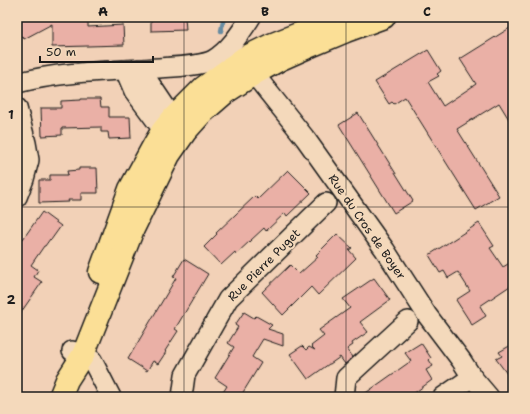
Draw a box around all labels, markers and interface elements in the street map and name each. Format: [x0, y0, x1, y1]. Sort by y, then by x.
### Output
text: A [98, 3, 108, 20]
text: B [261, 3, 269, 20]
text: C [423, 3, 431, 20]
scale bar [40, 38, 153, 64]
text: 50 m [46, 44, 76, 60]
text: 1 [8, 106, 14, 123]
street label: Rue du Cros de Boyer [325, 171, 410, 283]
street label: Rue Pierre Puget [224, 225, 304, 305]
text: 2 [6, 291, 16, 308]

